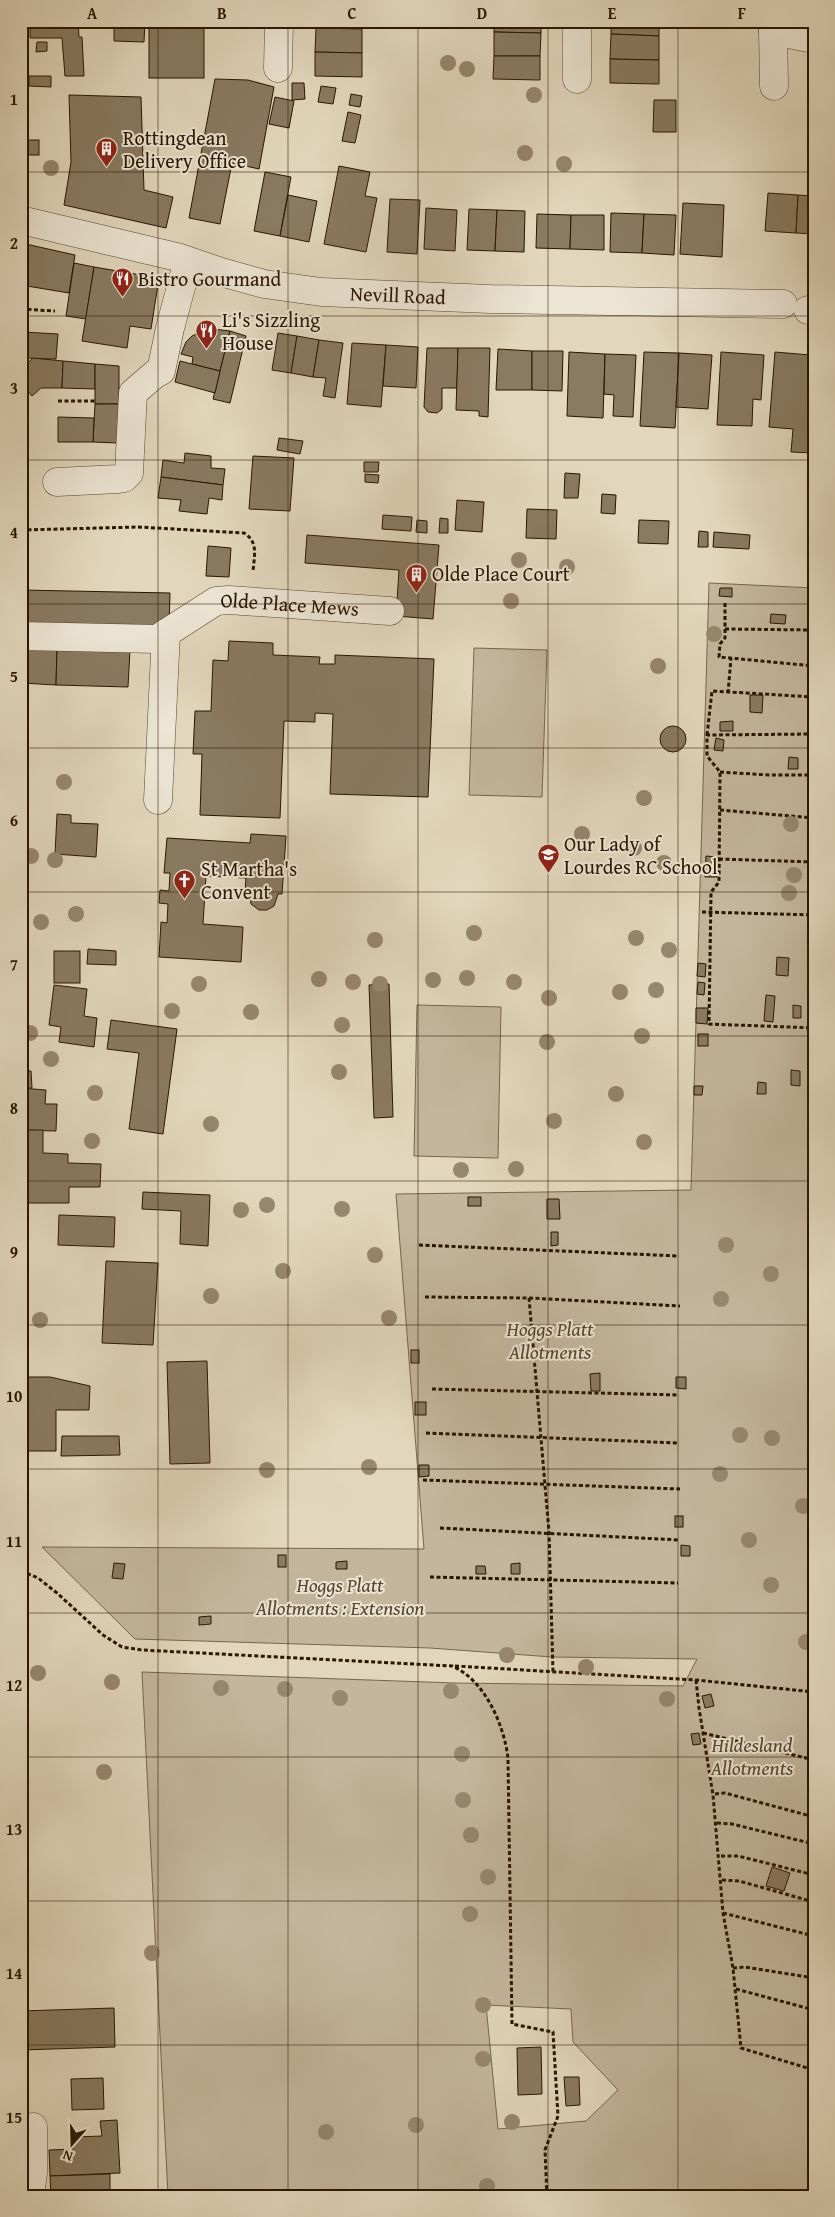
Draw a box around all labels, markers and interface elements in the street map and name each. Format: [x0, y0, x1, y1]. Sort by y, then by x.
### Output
text: A [87, 1, 98, 25]
text: B [217, 1, 227, 25]
text: C [347, 1, 357, 25]
text: D [477, 1, 487, 25]
text: E [608, 1, 617, 25]
text: F [738, 1, 746, 25]
text: 1 [10, 87, 18, 111]
place label: Rottingdean Delivery Office [123, 123, 246, 175]
building icon: Rottingdean Delivery Office [95, 137, 119, 168]
text: 2 [10, 231, 18, 255]
place label: Bistro Gourmand [138, 264, 282, 293]
restaurant icon: Bistro Gourmand [110, 267, 134, 298]
street label: Nevill Road [350, 278, 447, 311]
place label: Li's Sizzling House [222, 305, 320, 357]
restaurant icon: Li's Sizzling House [194, 319, 218, 350]
text: 3 [10, 376, 18, 400]
text: 4 [10, 520, 18, 544]
place label: Olde Place Court [432, 559, 570, 588]
building icon: Olde Place Court [404, 562, 428, 593]
street label: Olde Place Mews [219, 585, 360, 623]
text: 5 [10, 664, 18, 688]
text: 6 [10, 808, 18, 832]
place label: Our Lady of Lourdes RC School [564, 829, 718, 881]
school or university icon: Our Lady of Lourdes RC School [536, 843, 560, 874]
place label: St Martha's Convent [201, 854, 297, 906]
church icon: St Martha's Convent [173, 869, 197, 900]
text: 7 [10, 952, 18, 976]
text: 8 [10, 1096, 18, 1120]
text: 9 [10, 1240, 18, 1264]
park label: Hoggs Platt Allotments [506, 1314, 594, 1366]
text: 10 [6, 1384, 22, 1408]
text: 11 [6, 1529, 22, 1553]
park label: Hoggs Platt Allotments : Extension [255, 1570, 424, 1622]
text: 12 [6, 1673, 22, 1697]
park label: Hildesland Allotments [710, 1730, 794, 1782]
text: 13 [6, 1817, 22, 1841]
text: 14 [6, 1961, 22, 1985]
text: 15 [6, 2105, 22, 2129]
north arrow [48, 2120, 98, 2170]
text: N [59, 2145, 75, 2167]

